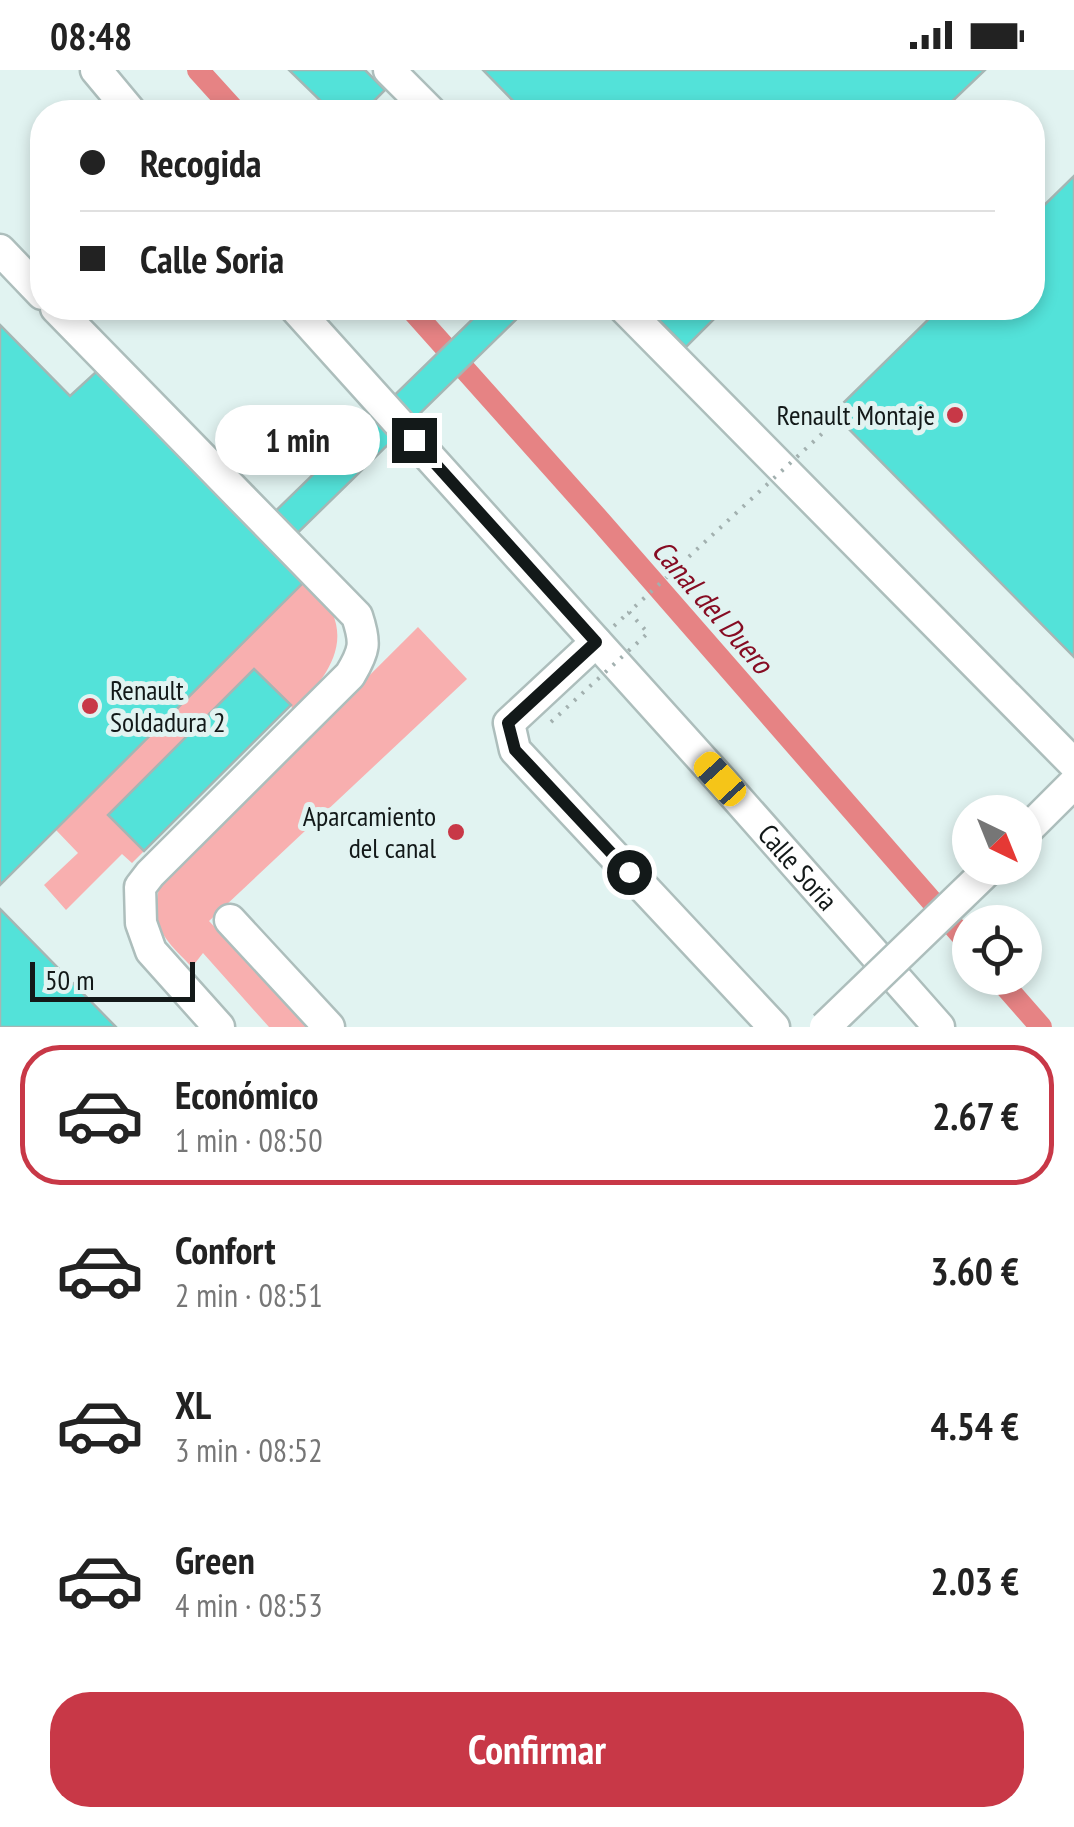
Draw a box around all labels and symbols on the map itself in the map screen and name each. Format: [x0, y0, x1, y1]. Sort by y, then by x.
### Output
place label: Renault Montaje [777, 396, 935, 433]
marker: Renault Montaje [944, 404, 966, 426]
callout: 1 min [214, 405, 379, 475]
route end [392, 418, 437, 463]
water label: Canal del Duero [644, 531, 783, 683]
place label: Renault Soldadura 2 [110, 671, 226, 740]
marker: Renault Soldadura 2 [79, 695, 101, 717]
car [689, 747, 751, 811]
north arrow [952, 795, 1042, 885]
place label: Aparcamiento del canal [303, 797, 436, 866]
street label: Calle Soria [750, 816, 846, 918]
marker: Aparcamiento del canal [445, 821, 467, 843]
route start [607, 850, 652, 895]
scale bar [30, 957, 195, 1001]

